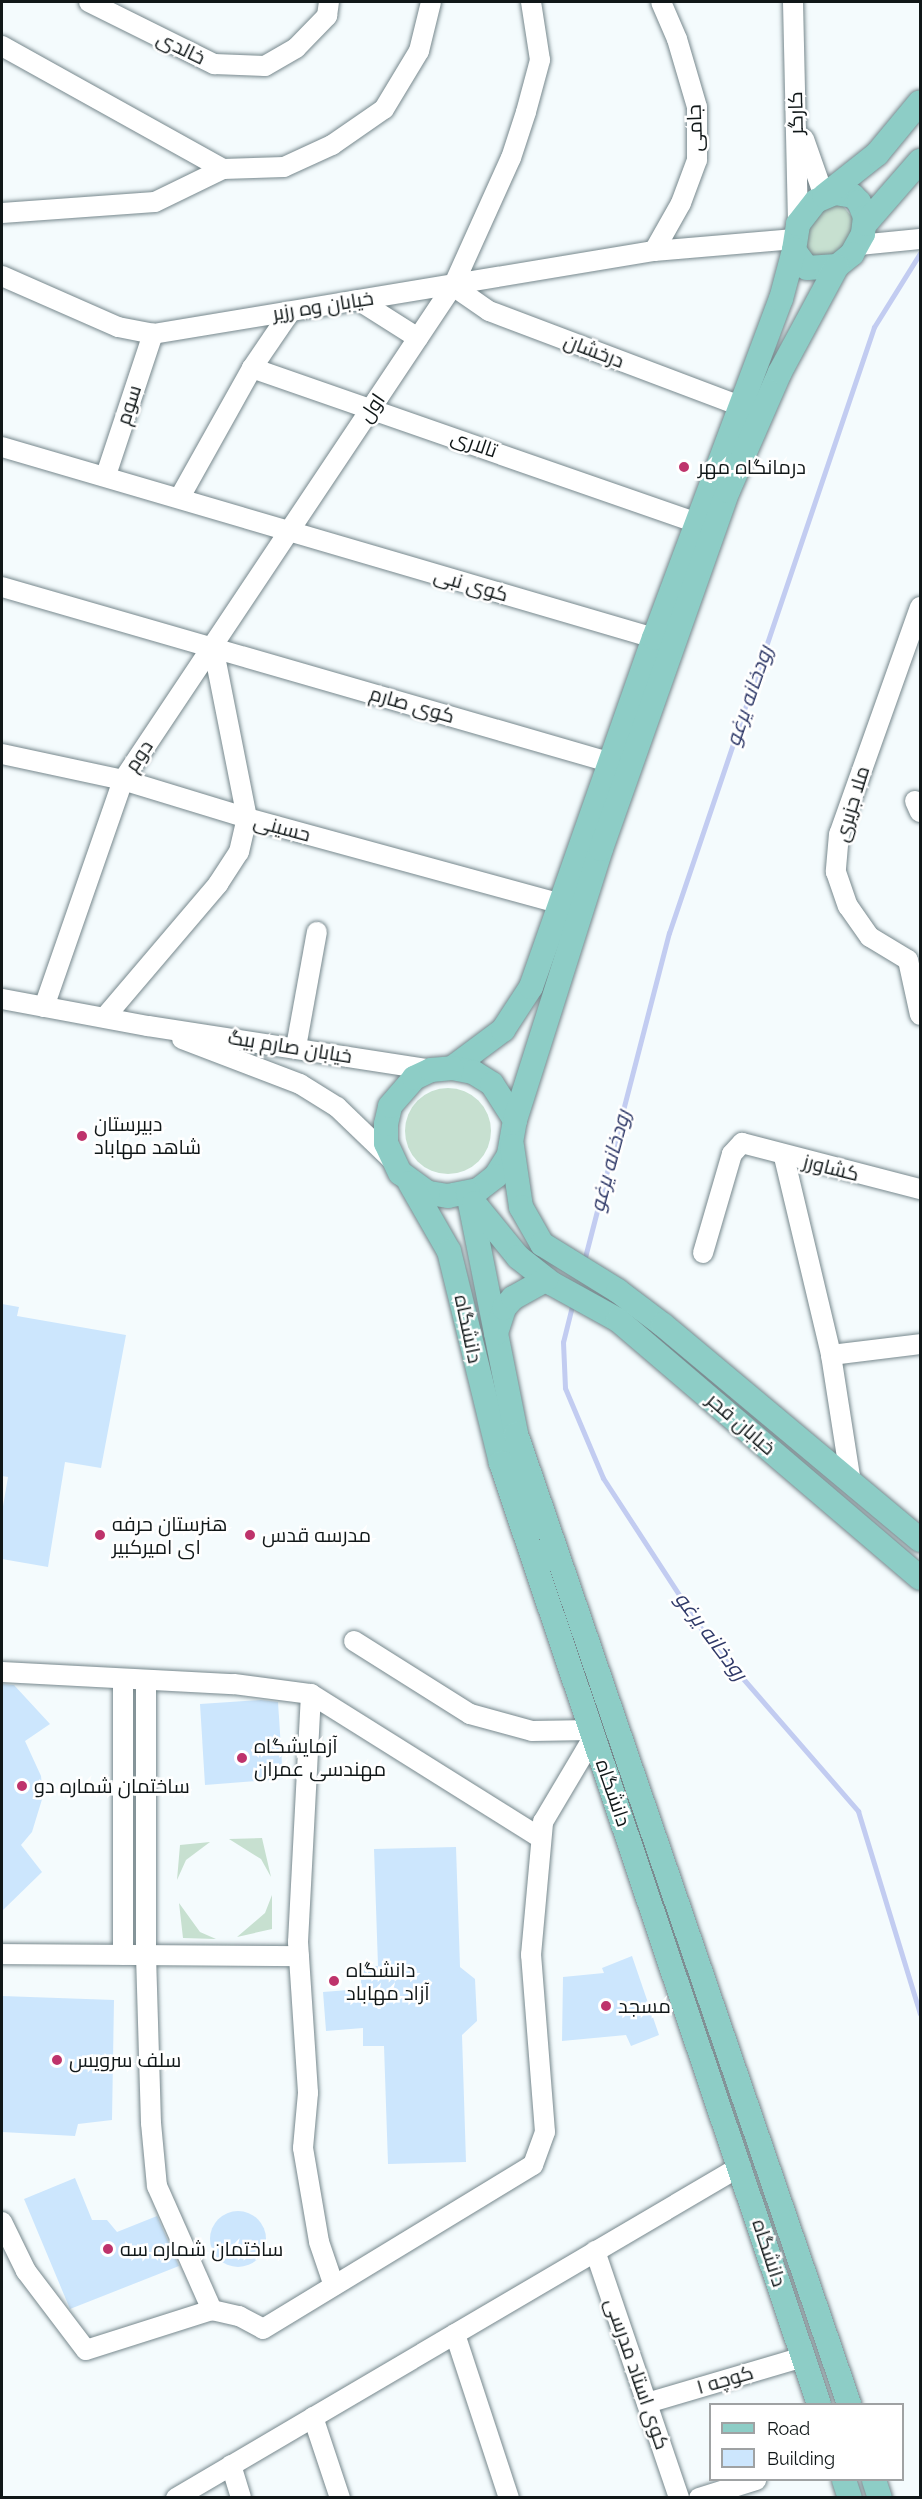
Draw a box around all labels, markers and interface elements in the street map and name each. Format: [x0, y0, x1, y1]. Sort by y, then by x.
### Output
street label: خالدی [153, 26, 209, 70]
street label: کارگر [784, 91, 808, 135]
street label: جامی [682, 104, 708, 152]
street label: خیابان وه رزیر [271, 286, 375, 326]
street label: درخشان [561, 329, 627, 373]
street label: سوم [111, 382, 147, 428]
street label: اول [354, 389, 390, 427]
street label: تالاری [448, 425, 500, 463]
place label: درمانگاه مهر [698, 455, 806, 479]
marker: درمانگاه مهر [675, 458, 693, 476]
street label: کوی نبی [431, 563, 511, 607]
water label: رودخانه یرغو [720, 643, 778, 749]
street label: کوی صارم [367, 681, 457, 729]
street label: دوم [120, 736, 158, 776]
street label: ملا جزیری [829, 763, 875, 845]
street label: حسینی [251, 809, 313, 847]
street label: خیابان صارم بیگ [226, 1025, 354, 1069]
water label: رودخانه یرغو [584, 1107, 636, 1215]
place label: دبیرستان شاهد مهاباد [94, 1112, 201, 1159]
marker: دبیرستان شاهد مهاباد [75, 1129, 89, 1143]
street label: کشاورز [800, 1149, 862, 1187]
street label: دانشگاه [449, 1293, 487, 1365]
street label: خیابان فجر [702, 1388, 780, 1460]
place label: هنرستان حرفه ای امیرکبیر [112, 1512, 227, 1559]
place label: مدرسه قدس [262, 1523, 371, 1547]
marker: هنرستان حرفه ای امیرکبیر [93, 1528, 107, 1542]
marker: مدرسه قدس [243, 1528, 257, 1542]
water label: رودخانه یرغو [670, 1587, 752, 1685]
place label: آزمایشگاه مهندسی عمران [254, 1734, 386, 1781]
marker: آزمایشگاه مهندسی عمران [235, 1751, 249, 1765]
street label: دانشگاه [590, 1756, 636, 1830]
place label: ساختمان شماره دو [34, 1774, 190, 1798]
marker: ساختمان شماره دو [15, 1779, 29, 1793]
place label: دانشگاه آزاد مهاباد [346, 1958, 430, 2005]
marker: دانشگاه آزاد مهاباد [327, 1974, 341, 1988]
place label: مسجد [618, 1994, 671, 2018]
marker: مسجد [599, 1999, 613, 2013]
place label: سلف سرویس [69, 2048, 181, 2072]
marker: سلف سرویس [50, 2053, 64, 2067]
street label: دانشگاه [747, 2216, 791, 2290]
place label: ساختمان شماره سه [120, 2237, 283, 2261]
marker: ساختمان شماره سه [101, 2242, 115, 2256]
street label: کوی استاد مدرسی [600, 2295, 674, 2453]
street label: کوچه ۱ [694, 2360, 756, 2400]
legend [709, 2403, 904, 2481]
text: Road [767, 2418, 810, 2439]
text: Building [767, 2448, 835, 2469]

